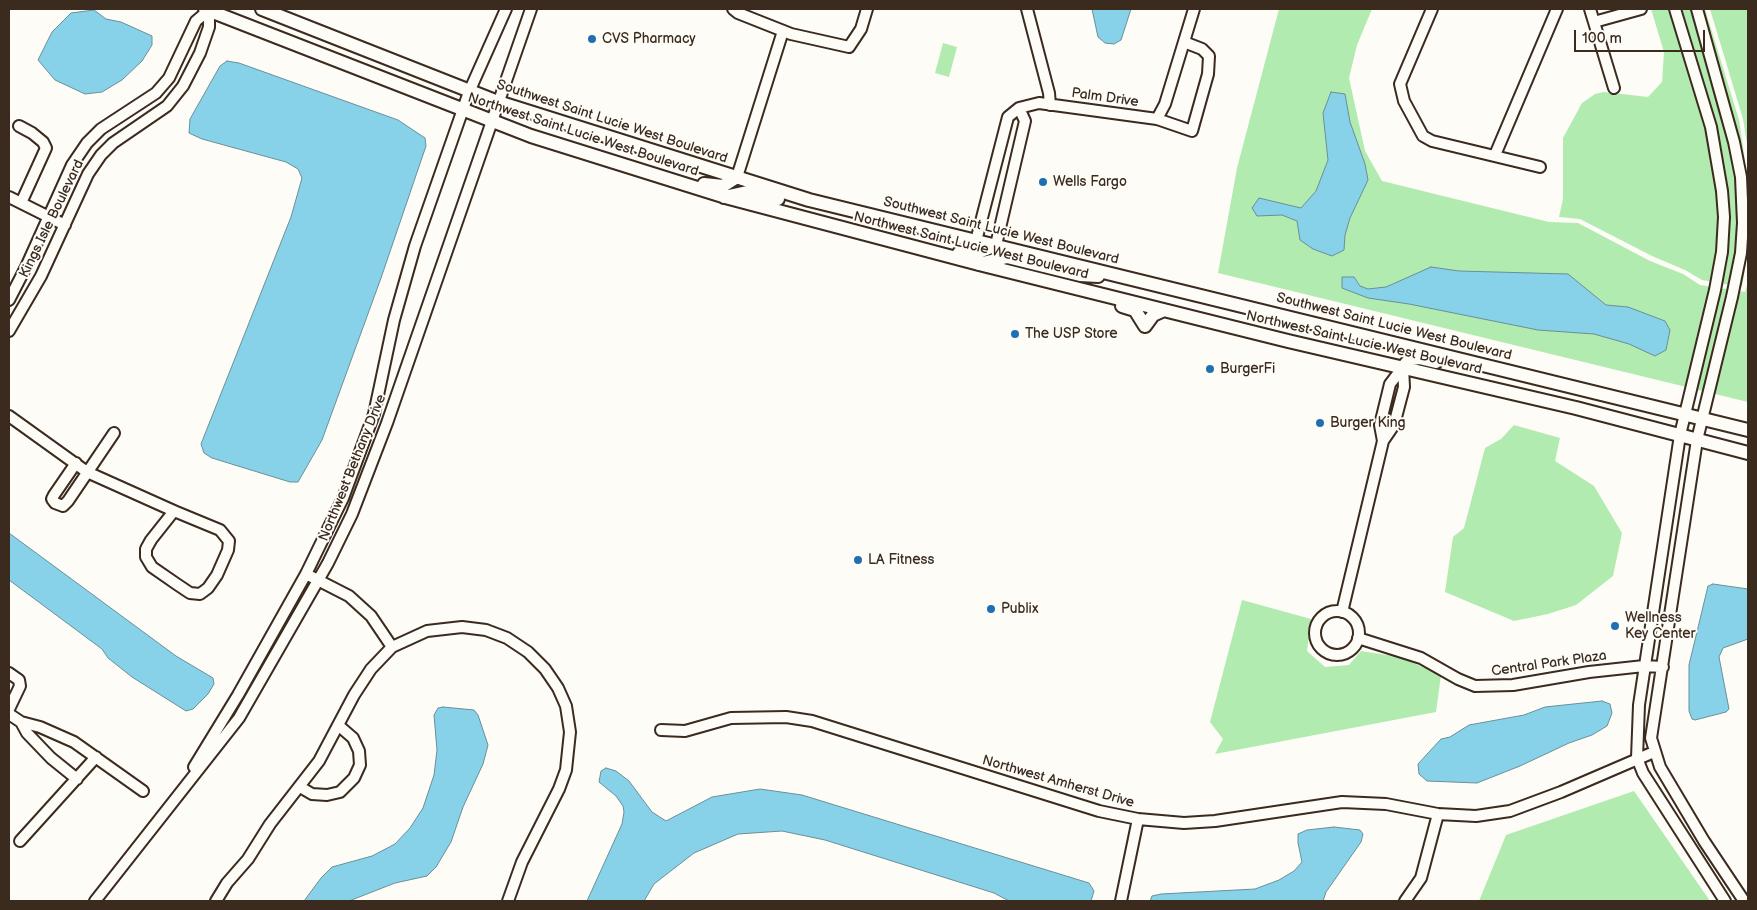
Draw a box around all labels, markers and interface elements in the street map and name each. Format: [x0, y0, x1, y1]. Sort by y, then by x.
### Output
scale bar [1577, 20, 1708, 52]
text: 100 m [1582, 29, 1622, 48]
place label: CVS Pharmacy [602, 31, 696, 47]
marker: CVS Pharmacy [586, 33, 598, 45]
street label: Southwest Saint Lucie West Boulevard [494, 77, 730, 167]
street label: Palm Drive [1070, 85, 1140, 111]
street label: Northwest Saint Lucie West Boulevard [466, 90, 700, 180]
street label: Kings Isle Boulevard [16, 157, 88, 281]
place label: Wells Fargo [1053, 174, 1127, 190]
marker: Wells Fargo [1037, 176, 1049, 188]
street label: Southwest Saint Lucie West Boulevard [882, 194, 1120, 268]
street label: Northwest Saint Lucie West Boulevard [852, 209, 1090, 283]
street label: Southwest Saint Lucie West Boulevard [1275, 290, 1513, 364]
street label: Northwest Saint Lucie West Boulevard [1244, 308, 1484, 378]
place label: The USP Store [1025, 326, 1118, 342]
marker: The USP Store [1009, 328, 1021, 340]
place label: BurgerFi [1220, 361, 1275, 377]
marker: BurgerFi [1204, 363, 1216, 375]
street label: Northwest Bethany Drive [316, 392, 390, 544]
place label: Burger King [1330, 415, 1406, 431]
marker: Burger King [1314, 417, 1326, 429]
place label: LA Fitness [868, 552, 934, 568]
marker: LA Fitness [852, 554, 864, 566]
place label: Publix [1001, 601, 1038, 617]
marker: Publix [985, 603, 997, 615]
place label: Wellness Key Center [1625, 610, 1696, 642]
marker: Wellness Key Center [1609, 620, 1621, 632]
street label: Central Park Plaza [1490, 648, 1608, 680]
street label: Northwest Amherst Drive [980, 752, 1136, 812]

